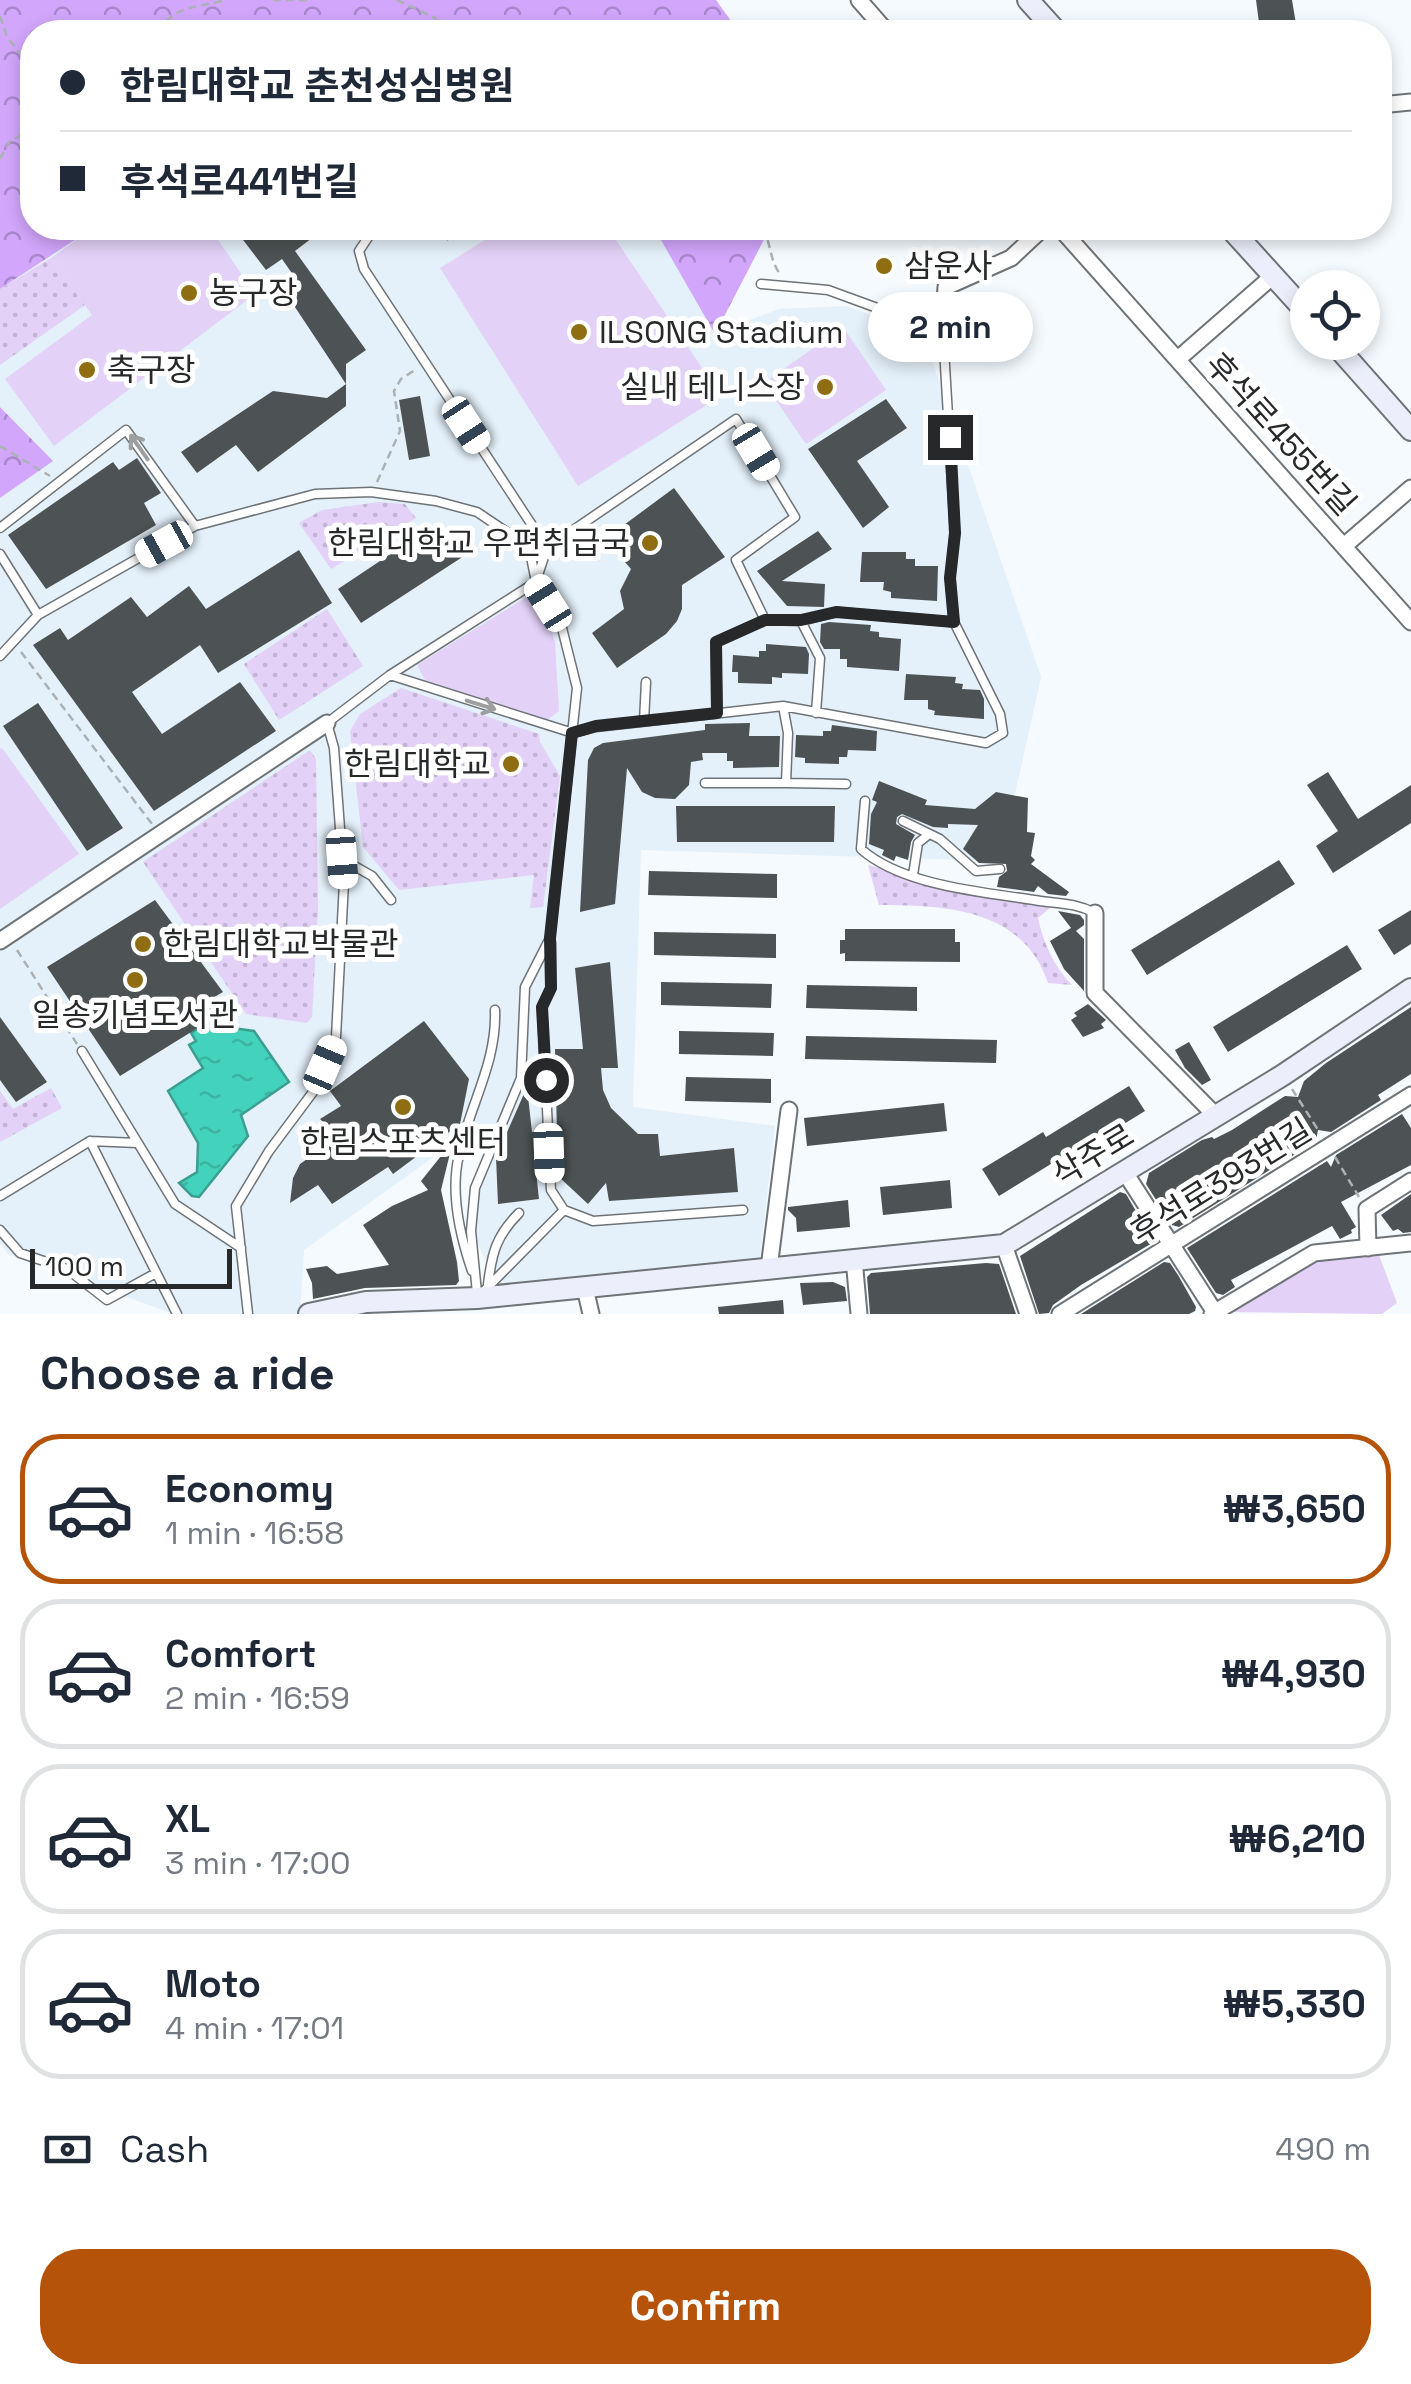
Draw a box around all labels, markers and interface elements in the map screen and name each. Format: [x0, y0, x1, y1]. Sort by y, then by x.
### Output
text: 한림대학교 춘천성심병원 [120, 62, 514, 110]
text: 후석로441번길 [120, 158, 359, 206]
place label: 삼운사 [904, 246, 992, 286]
marker: 삼운사 [873, 255, 895, 277]
map controls [1290, 270, 1380, 360]
button: locate [1290, 270, 1380, 360]
place label: 농구장 [209, 273, 297, 313]
marker: 농구장 [178, 282, 200, 304]
callout: 2 min [868, 292, 1032, 362]
text: 2 min [909, 307, 992, 347]
place label: ILSONG Stadium [599, 312, 844, 352]
marker: ILSONG Stadium [568, 321, 590, 343]
street label: 후석로455번길 [1197, 344, 1365, 524]
place label: 축구장 [107, 350, 195, 390]
marker: 축구장 [76, 359, 98, 381]
place label: 실내 테니스장 [620, 367, 805, 407]
marker: 실내 테니스장 [814, 376, 836, 398]
car [437, 392, 495, 458]
route end [928, 415, 973, 460]
car [728, 419, 784, 485]
one-way arrow [128, 434, 149, 461]
car [130, 516, 198, 572]
place label: 한림대학교 우편취급국 [327, 523, 630, 563]
marker: 한림대학교 우편취급국 [639, 532, 661, 554]
car [519, 570, 577, 636]
one-way arrow [465, 697, 496, 715]
place label: 한림대학교 [344, 744, 491, 784]
marker: 한림대학교 [500, 753, 522, 775]
car [325, 828, 359, 890]
place label: 한림대학교박물관 [163, 924, 399, 964]
marker: 한림대학교박물관 [132, 933, 154, 955]
marker: 일송기념도서관 [124, 969, 146, 991]
place label: 일송기념도서관 [32, 995, 238, 1035]
car [299, 1032, 351, 1098]
route start [524, 1058, 569, 1103]
marker: 한림스포츠센터 [392, 1096, 414, 1118]
street label: 후석로393번길 [1123, 1110, 1319, 1252]
street label: 삭주로 [1045, 1115, 1141, 1195]
place label: 한림스포츠센터 [300, 1122, 506, 1162]
car [533, 1122, 565, 1184]
scale bar [30, 1244, 232, 1288]
text: 100 m [45, 1248, 124, 1284]
text: Choose a ride [40, 1345, 335, 1402]
icon: car [45, 1464, 135, 1554]
text: Economy [165, 1465, 334, 1513]
text: ₩3,650 [1222, 1485, 1366, 1533]
text: 1 min · 16:58 [165, 1513, 344, 1553]
icon: car [45, 1629, 135, 1719]
text: Comfort [165, 1630, 316, 1678]
text: ₩4,930 [1221, 1650, 1366, 1698]
text: 2 min · 16:59 [165, 1678, 350, 1718]
icon: car [45, 1794, 135, 1884]
text: XL [165, 1795, 210, 1843]
text: ₩6,210 [1228, 1815, 1366, 1863]
text: 3 min · 17:00 [165, 1843, 351, 1883]
icon: car [45, 1959, 135, 2049]
text: Moto [165, 1960, 261, 2008]
text: ₩5,330 [1222, 1980, 1366, 2028]
text: 4 min · 17:01 [165, 2008, 344, 2048]
icon: cash [40, 2122, 95, 2177]
text: Cash [120, 2125, 209, 2173]
text: 490 m [1275, 2129, 1371, 2169]
button: Confirm [40, 2249, 1371, 2364]

